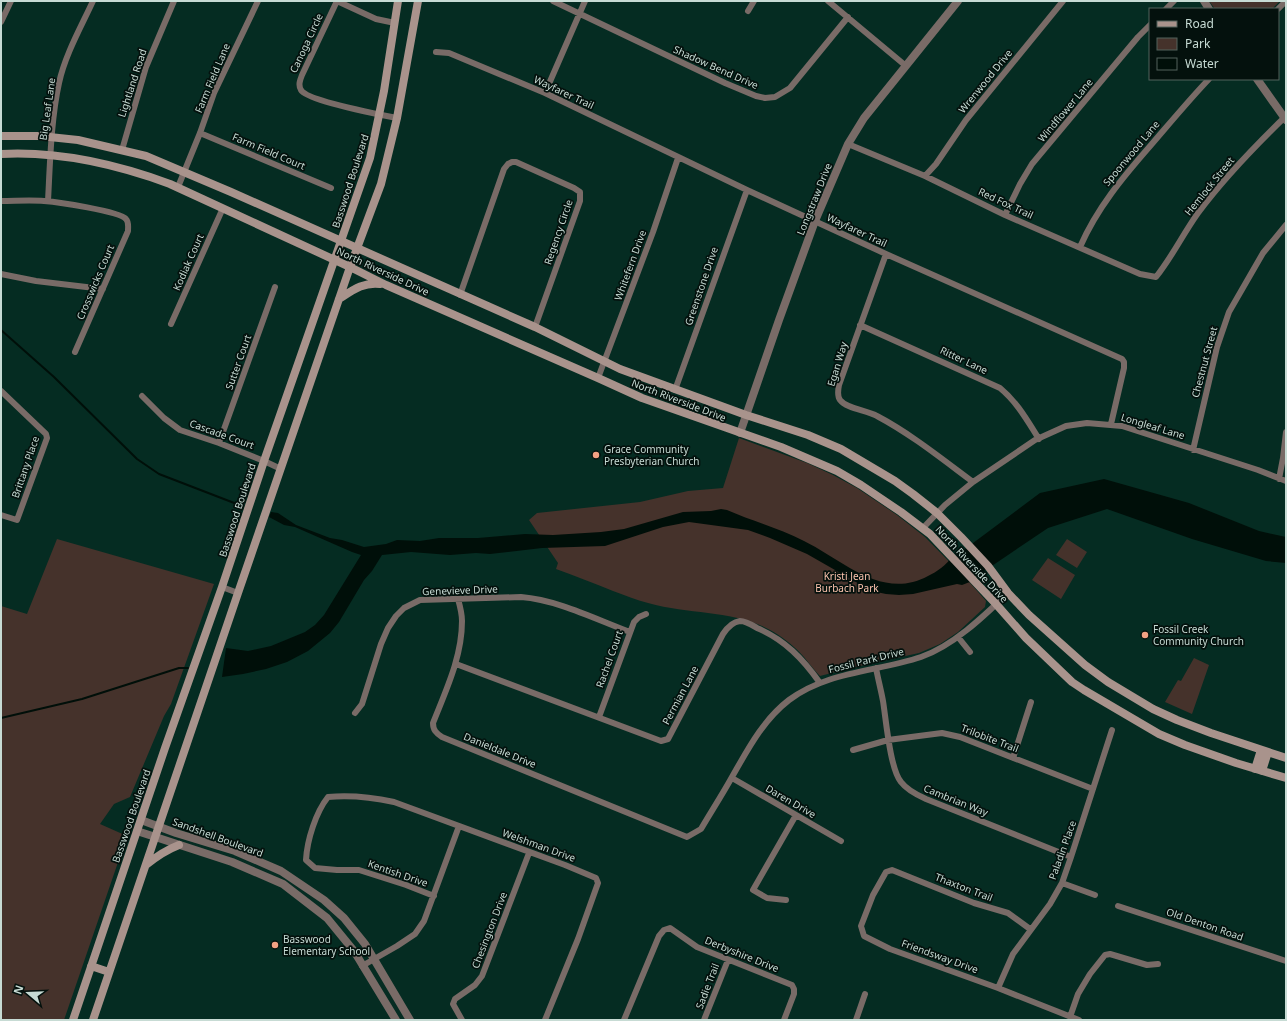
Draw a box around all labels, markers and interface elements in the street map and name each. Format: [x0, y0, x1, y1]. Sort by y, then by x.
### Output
legend [1149, 8, 1279, 80]
street label: Canoga Circle [286, 11, 326, 75]
text: Road [1185, 15, 1214, 32]
text: Park [1185, 35, 1211, 52]
street label: Farm Field Lane [191, 41, 233, 115]
street label: Shadow Bend Drive [671, 42, 761, 92]
street label: Wrenwood Drive [955, 46, 1015, 116]
street label: Lightland Road [114, 47, 150, 119]
text: Water [1185, 55, 1219, 72]
street label: Wayfarer Trail [532, 72, 596, 112]
street label: Windflower Lane [1034, 75, 1096, 145]
street label: Big Leaf Lane [36, 76, 58, 141]
street label: Spoonwood Lane [1100, 117, 1163, 189]
street label: Farm Field Court [230, 129, 308, 173]
street label: Basswood Boulevard [328, 132, 372, 230]
street label: Hemlock Street [1181, 153, 1237, 218]
street label: Longstraw Drive [793, 160, 835, 237]
street label: Red Fox Trail [976, 184, 1036, 222]
street label: Regency Circle [540, 197, 576, 267]
street label: Wayfarer Trail [825, 210, 889, 250]
street label: Whitefern Drive [611, 227, 649, 302]
street label: Kodiak Court [169, 231, 207, 293]
street label: Crosswicks Court [73, 242, 117, 322]
street label: North Riverside Drive [335, 243, 432, 299]
street label: Greenstone Drive [681, 244, 721, 327]
street label: Chestnut Street [1188, 325, 1220, 399]
street label: Sutter Court [222, 332, 255, 391]
street label: Egan Way [824, 339, 851, 388]
street label: Ritter Lane [938, 343, 990, 377]
street label: North Riverside Drive [630, 375, 729, 425]
street label: Longleaf Lane [1119, 410, 1187, 442]
street label: Cascade Court [188, 416, 257, 452]
street label: Brittany Place [8, 434, 42, 500]
place label: Grace Community Presbyterian Church [604, 442, 699, 468]
marker: Grace Community Presbyterian Church [591, 450, 601, 460]
street label: Basswood Boulevard [215, 461, 259, 559]
street label: North Riverside Drive [933, 523, 1012, 606]
park label: Kristi Jean Burbach Park [815, 569, 879, 595]
street label: Genevieve Drive [422, 582, 498, 598]
place label: Fossil Creek Community Church [1153, 622, 1244, 648]
street label: Rachel Court [592, 628, 626, 690]
marker: Fossil Creek Community Church [1140, 630, 1150, 640]
street label: Fossil Park Drive [827, 644, 905, 676]
street label: Permian Lane [659, 663, 702, 727]
street label: Trilobite Trail [959, 721, 1021, 755]
street label: Danieldale Drive [462, 729, 539, 771]
street label: Basswood Boulevard [108, 767, 154, 865]
street label: Daren Drive [763, 781, 819, 821]
street label: Cambrian Way [922, 781, 991, 820]
street label: Sandshell Boulevard [171, 814, 265, 860]
street label: Paladin Place [1045, 818, 1079, 882]
street label: Welshman Drive [501, 825, 578, 865]
street label: Kentish Drive [366, 856, 430, 890]
street label: Thaxton Trail [933, 870, 995, 904]
street label: Chesington Drive [468, 889, 510, 970]
street label: Old Denton Road [1165, 904, 1245, 944]
place label: Basswood Elementary School [283, 932, 370, 958]
street label: Derbyshire Drive [703, 933, 781, 975]
street label: Friendsway Drive [900, 936, 981, 976]
marker: Basswood Elementary School [270, 940, 280, 950]
street label: Sadie Trail [692, 961, 722, 1011]
north arrow [8, 973, 48, 1013]
text: N [10, 983, 27, 996]

